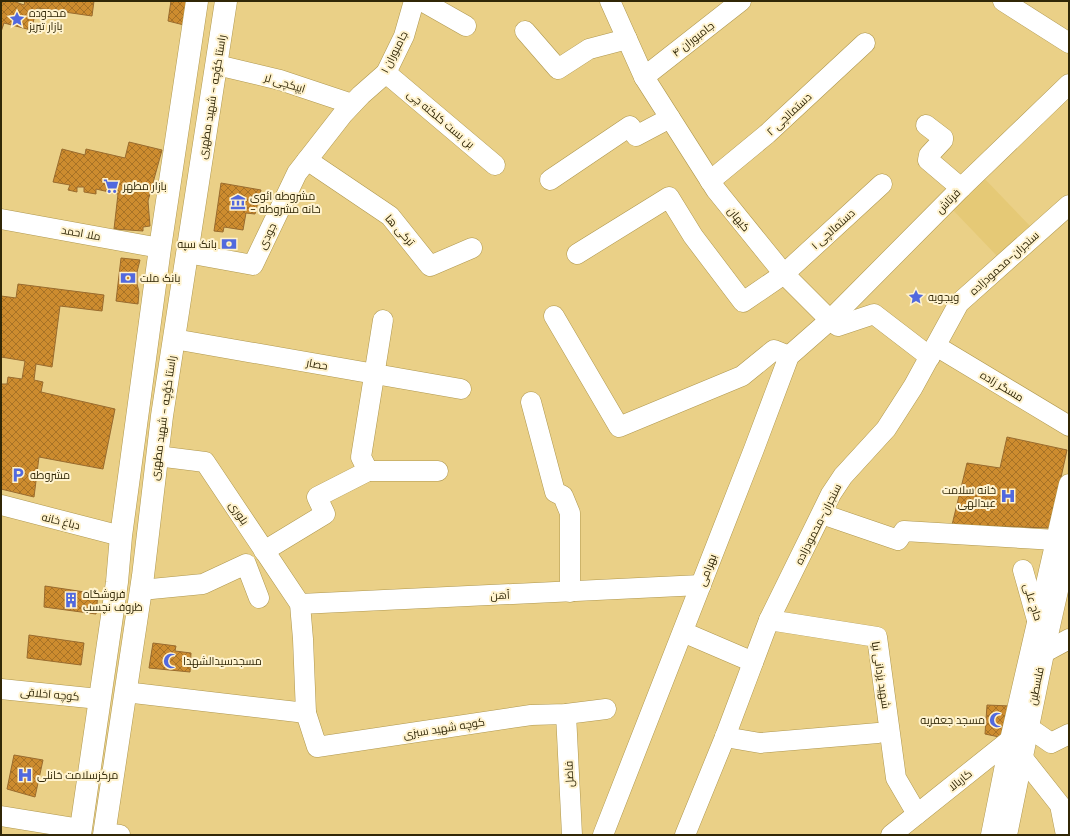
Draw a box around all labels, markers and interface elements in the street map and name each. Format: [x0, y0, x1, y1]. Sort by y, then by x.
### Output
place label: محدوده بازار تبریز [28, 6, 66, 33]
place icon: محدوده بازار تبریز [8, 10, 26, 28]
street label: جامبوران ۴ [669, 18, 717, 60]
street label: جامبوران ۱ [377, 29, 411, 75]
street label: راستا کؤچه - شهید مطهری [195, 34, 229, 160]
street label: ایپکچی لر [262, 70, 307, 96]
street label: بن بست کلکته چی [404, 87, 478, 151]
street label: دستمالچی ۲ [764, 90, 814, 138]
supermarket icon: بازار مطهر [102, 177, 120, 195]
place label: بازار مطهر [122, 179, 167, 193]
street label: فرتاش [933, 186, 963, 216]
place label: مشروطه ائوی - خانه مشروطه [250, 189, 321, 216]
museum icon: مشروطه ائوی - خانه مشروطه [229, 193, 247, 211]
street label: کیهان [725, 204, 753, 234]
street label: دستمالچی ۱ [808, 206, 858, 252]
street label: ترکی ها [382, 211, 418, 249]
street label: جودی [255, 221, 279, 251]
street label: ملا احمد [60, 223, 102, 243]
street label: سنجران-محمودزاده [966, 228, 1042, 298]
bank icon: بانک سپه [220, 235, 238, 253]
place label: بانک سپه [177, 237, 217, 251]
bank icon: بانک ملت [119, 269, 137, 287]
place label: بانک ملت [140, 271, 181, 285]
place icon: ویجویه [907, 288, 925, 306]
place label: ویجویه [928, 290, 959, 304]
street label: راستا کؤچه - شهید مطهری [147, 355, 179, 481]
street label: حصار [304, 355, 329, 373]
street label: مسگر زاده [978, 368, 1026, 404]
parking icon: مشروطه [9, 466, 27, 484]
place label: مشروطه [30, 468, 70, 482]
street label: سنجران-محمودزاده [792, 481, 844, 567]
place label: خانه سلامت عبدالهی [942, 483, 996, 510]
hospital icon: خانه سلامت عبدالهی [999, 487, 1017, 505]
street label: بلوری [226, 499, 252, 528]
street label: دباغ خانه [40, 509, 82, 533]
street label: بهرامی [695, 552, 720, 588]
street label: حاج علی [1019, 582, 1046, 623]
place label: فروشگاه ظروف نچسب [83, 587, 143, 614]
street label: آهن [490, 587, 510, 602]
building icon: فروشگاه ظروف نچسب [62, 591, 80, 609]
street label: شهید یزدانی نیا [869, 640, 893, 710]
mosque icon: مسجدسیدالشهدا [162, 652, 180, 670]
place label: مسجدسیدالشهدا [183, 654, 262, 668]
street label: فلسطین [1025, 666, 1047, 706]
street label: کوچه اخلاقی [20, 684, 80, 704]
mosque icon: مسجد جعفریه [988, 711, 1006, 729]
place label: مسجد جعفریه [920, 713, 985, 727]
street label: کوچه شهید سبزی [402, 715, 486, 741]
street label: فاضل [561, 760, 577, 788]
hospital icon: مرکزسلامت خانلی [16, 766, 34, 784]
street label: کاربالا [945, 766, 975, 794]
place label: مرکزسلامت خانلی [37, 768, 118, 782]

